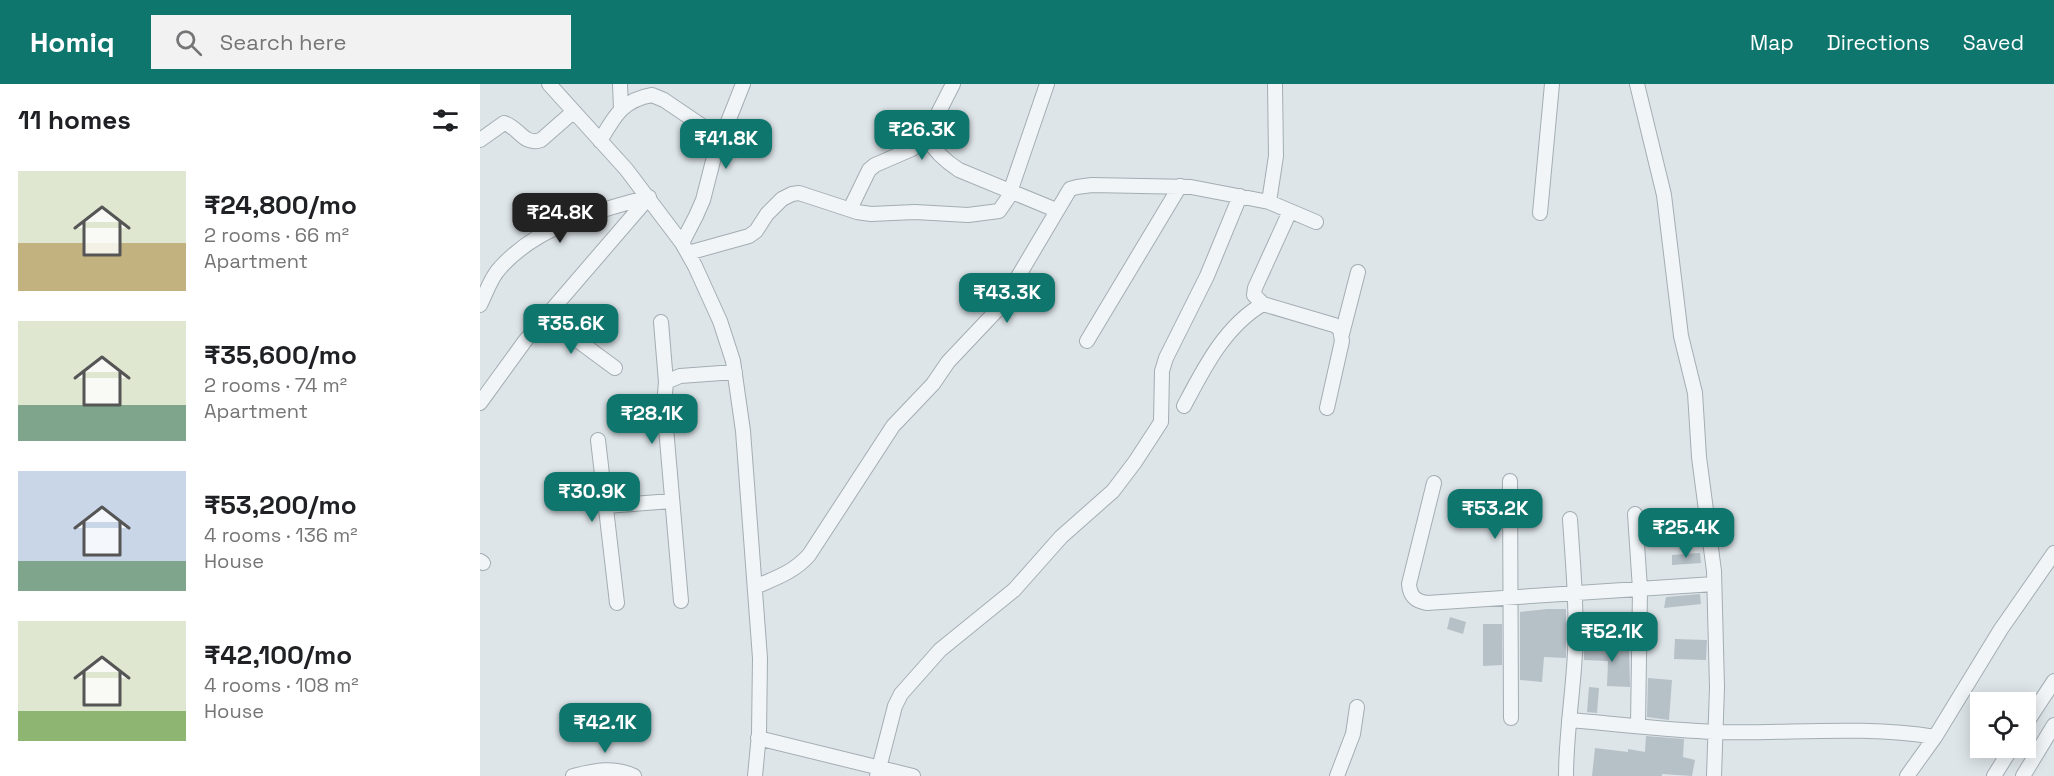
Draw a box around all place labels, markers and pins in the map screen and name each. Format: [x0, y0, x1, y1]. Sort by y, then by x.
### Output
pin: ₹26.3K [873, 110, 971, 161]
pin: ₹41.8K [677, 119, 775, 170]
pin: ₹24.8K [511, 193, 609, 244]
pin: ₹43.3K [958, 273, 1056, 324]
pin: ₹35.6K [522, 304, 620, 355]
pin: ₹28.1K [603, 394, 701, 445]
pin: ₹30.9K [543, 472, 641, 523]
pin: ₹53.2K [1446, 489, 1544, 540]
pin: ₹25.4K [1637, 508, 1735, 559]
pin: ₹52.1K [1563, 612, 1661, 663]
pin: ₹42.1K [556, 703, 654, 754]

